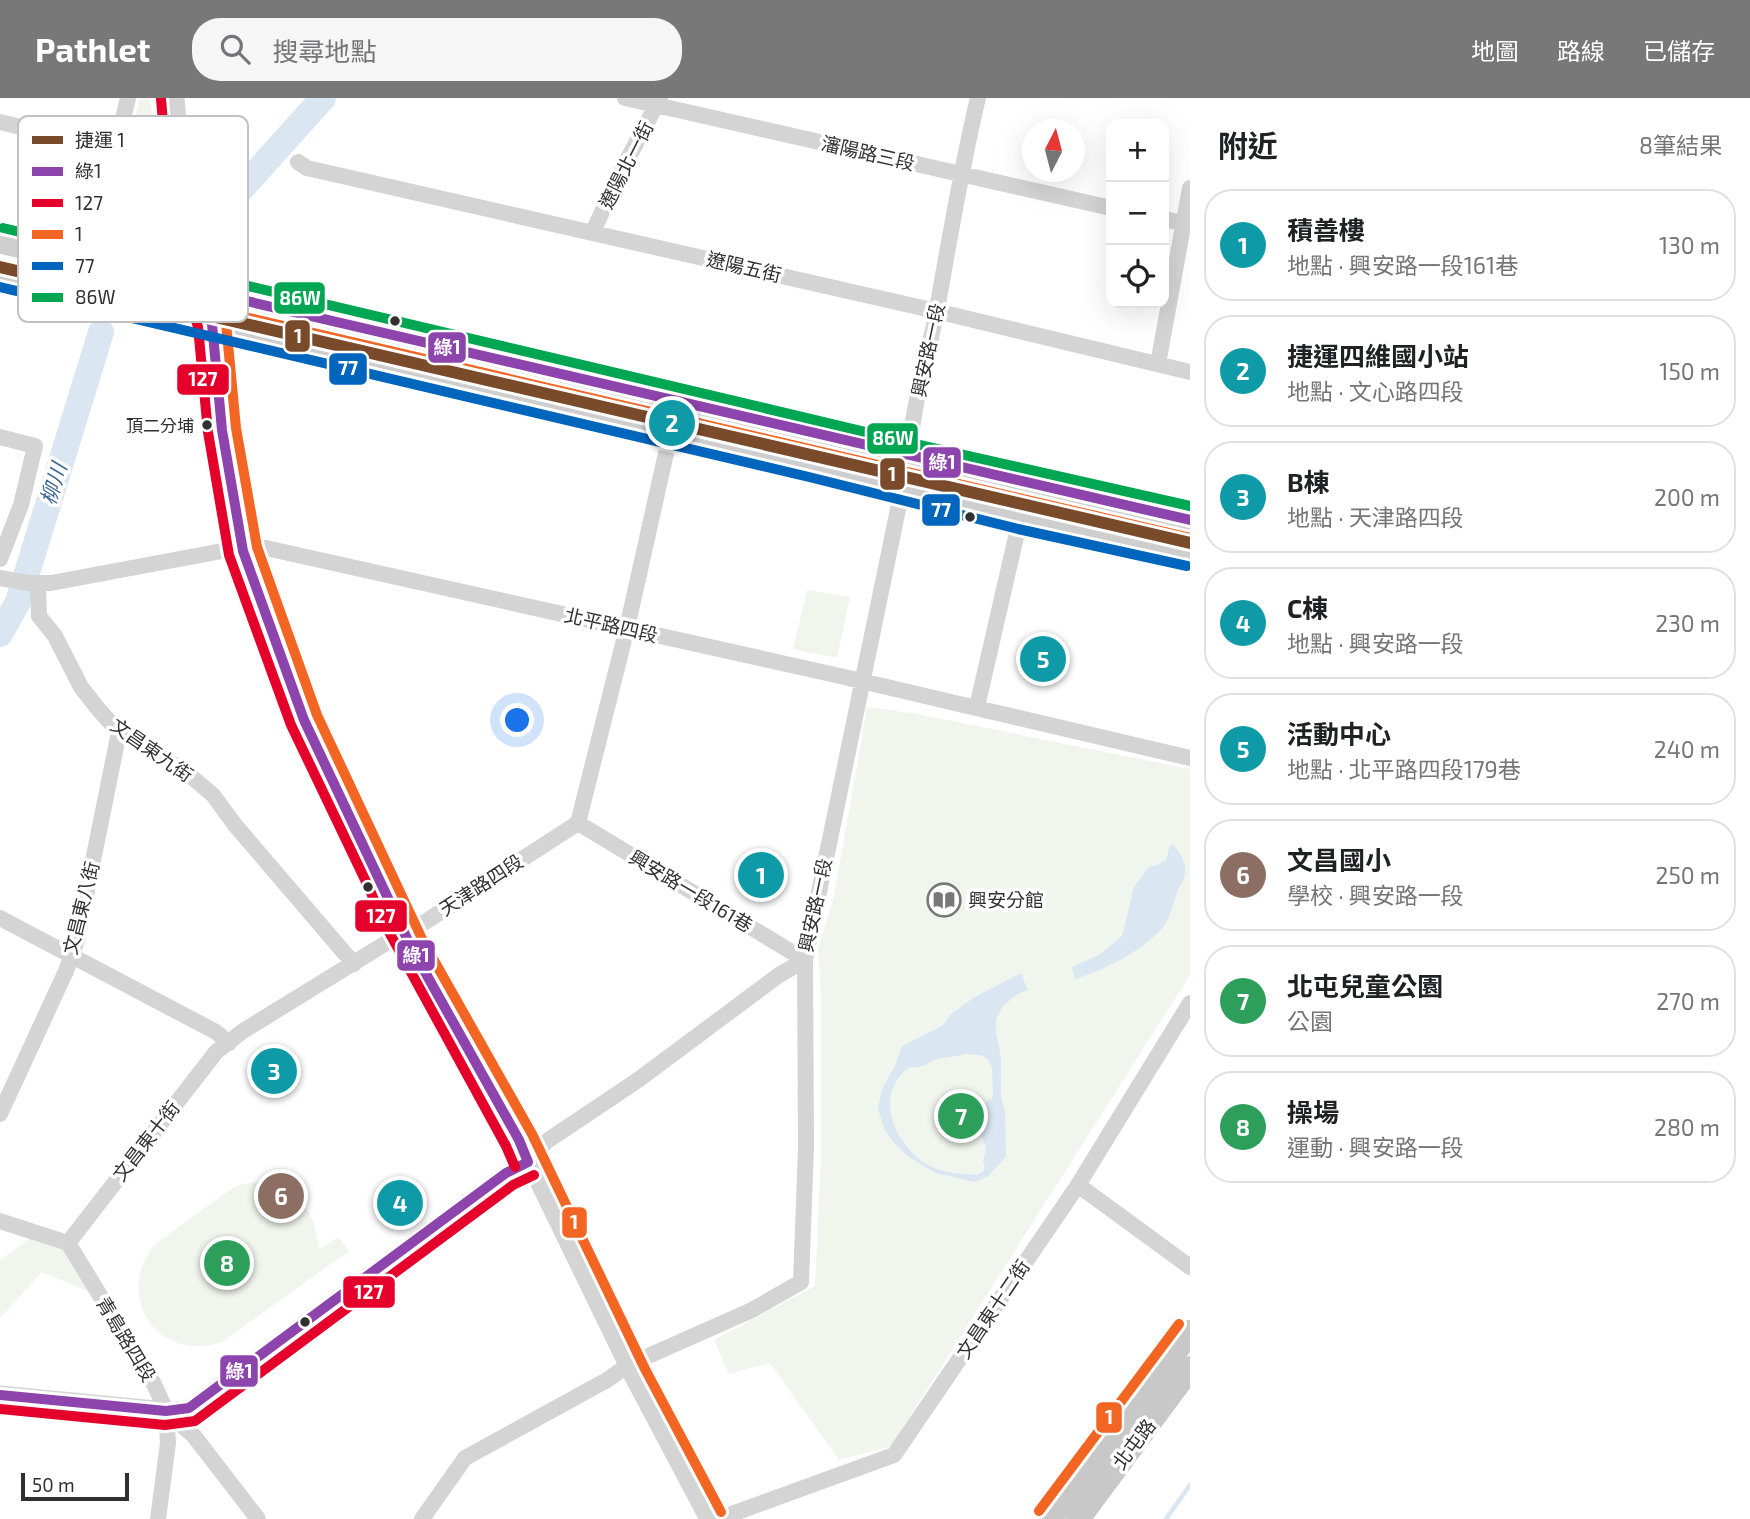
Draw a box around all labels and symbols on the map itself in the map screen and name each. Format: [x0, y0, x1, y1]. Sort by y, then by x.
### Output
legend [18, 116, 248, 322]
street label: 遼陽北一街 [594, 117, 657, 212]
north arrow [1022, 119, 1085, 182]
text: 捷運 1 [75, 128, 125, 151]
street label: 瀋陽路三段 [819, 131, 917, 174]
text: 綠1 [75, 159, 102, 182]
text: 127 [75, 191, 103, 214]
text: 1 [75, 222, 83, 245]
street label: 遼陽五街 [704, 247, 784, 286]
text: 77 [75, 254, 95, 277]
line badge: 86W [273, 281, 326, 315]
text: 86W [75, 285, 115, 308]
text: 86W [279, 286, 321, 309]
street label: 興安路一段 [906, 301, 949, 399]
unlabelled marker [388, 314, 402, 328]
line badge: 1 [284, 319, 311, 353]
text: 1 [294, 324, 302, 347]
line badge: 綠1 [427, 331, 467, 364]
text: 綠1 [433, 335, 461, 358]
line badge: 77 [328, 352, 368, 386]
text: 77 [338, 356, 358, 379]
line badge: 127 [176, 363, 230, 396]
text: 127 [188, 367, 218, 390]
pin: 2 [649, 397, 695, 449]
place label: 頂二分埔 [126, 415, 194, 435]
marker: 頂二分埔 [200, 418, 214, 432]
line badge: 86W [866, 422, 919, 455]
text: 86W [872, 426, 914, 449]
line badge: 綠1 [922, 446, 962, 479]
text: 綠1 [928, 450, 956, 473]
line badge: 1 [879, 457, 906, 491]
water label: 柳川 [34, 458, 71, 507]
text: 1 [888, 462, 896, 485]
line badge: 77 [921, 493, 961, 527]
text: 77 [931, 498, 951, 521]
unlabelled marker [963, 510, 977, 524]
street label: 北平路四段 [562, 603, 660, 646]
pin: 5 [1020, 633, 1066, 685]
your location [500, 703, 534, 737]
street label: 文昌東九街 [107, 713, 198, 786]
street label: 興安路一段161巷 [625, 845, 757, 936]
street label: 天津路四段 [435, 849, 527, 920]
pin: 1 [738, 849, 784, 901]
street label: 興安路一段 [793, 856, 836, 954]
street label: 文昌東八街 [58, 859, 103, 957]
unlabelled marker [361, 880, 375, 894]
library icon: 興安分館 [925, 881, 963, 919]
place label: 興安分館 [968, 888, 1044, 911]
line badge: 127 [354, 899, 408, 933]
text: 127 [366, 904, 396, 927]
line badge: 綠1 [396, 939, 436, 972]
text: 綠1 [402, 943, 430, 966]
pin: 3 [251, 1045, 297, 1097]
pin: 7 [938, 1090, 984, 1142]
street label: 文昌東十街 [107, 1096, 184, 1185]
pin: 6 [258, 1170, 304, 1222]
pin: 4 [377, 1177, 423, 1229]
line badge: 1 [561, 1206, 588, 1239]
text: 1 [570, 1210, 578, 1233]
pin: 8 [204, 1237, 250, 1289]
street label: 文昌東十二街 [951, 1255, 1034, 1362]
line badge: 127 [342, 1275, 396, 1309]
text: 127 [354, 1280, 384, 1303]
street label: 青島路四段 [92, 1292, 161, 1385]
unlabelled marker [298, 1315, 312, 1329]
line badge: 綠1 [219, 1354, 259, 1388]
text: 綠1 [225, 1359, 253, 1382]
line badge: 1 [1095, 1401, 1123, 1434]
text: 1 [1105, 1405, 1113, 1428]
street label: 北屯路 [1107, 1414, 1160, 1473]
scale bar [21, 1470, 130, 1502]

